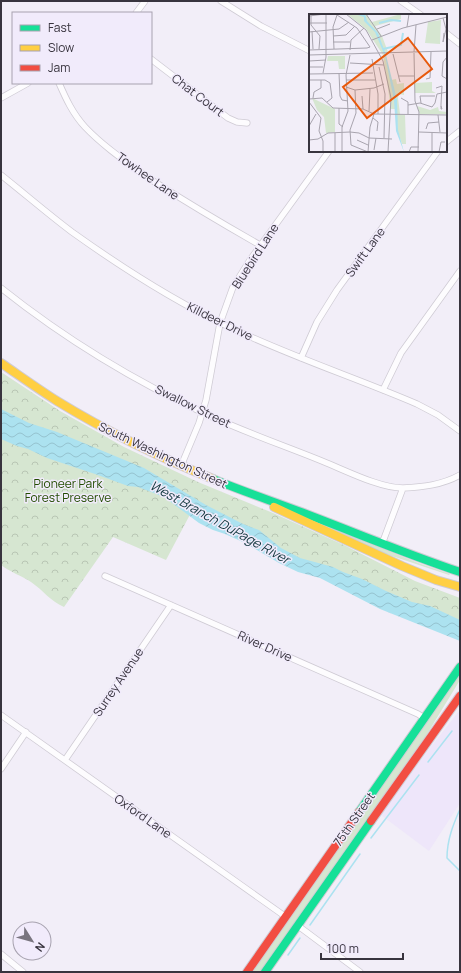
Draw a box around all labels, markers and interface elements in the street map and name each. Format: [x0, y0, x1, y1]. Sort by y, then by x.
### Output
legend [12, 12, 152, 84]
inset map [309, 14, 447, 152]
text: Fast [48, 19, 72, 36]
text: Slow [48, 39, 74, 56]
text: Jam [48, 59, 70, 76]
street label: Chat Court [168, 70, 228, 120]
street label: Towhee Lane [113, 148, 183, 204]
street label: Bluebird Lane [227, 220, 283, 292]
street label: Swift Lane [341, 224, 389, 280]
street label: Killdeer Drive [184, 298, 256, 344]
street label: Swallow Street [152, 380, 234, 432]
street label: South Washington Street [96, 418, 230, 492]
park label: Pioneer Park Forest Preserve [25, 475, 111, 506]
water label: West Branch DuPage River [147, 476, 295, 569]
street label: River Drive [235, 626, 295, 666]
street label: Surrey Avenue [89, 644, 147, 720]
street label: 75th Street [329, 788, 379, 849]
street label: Oxford Lane [111, 790, 175, 842]
north arrow [12, 921, 52, 961]
scale bar [321, 935, 403, 961]
text: N [32, 940, 49, 955]
text: 100 m [327, 940, 359, 957]

